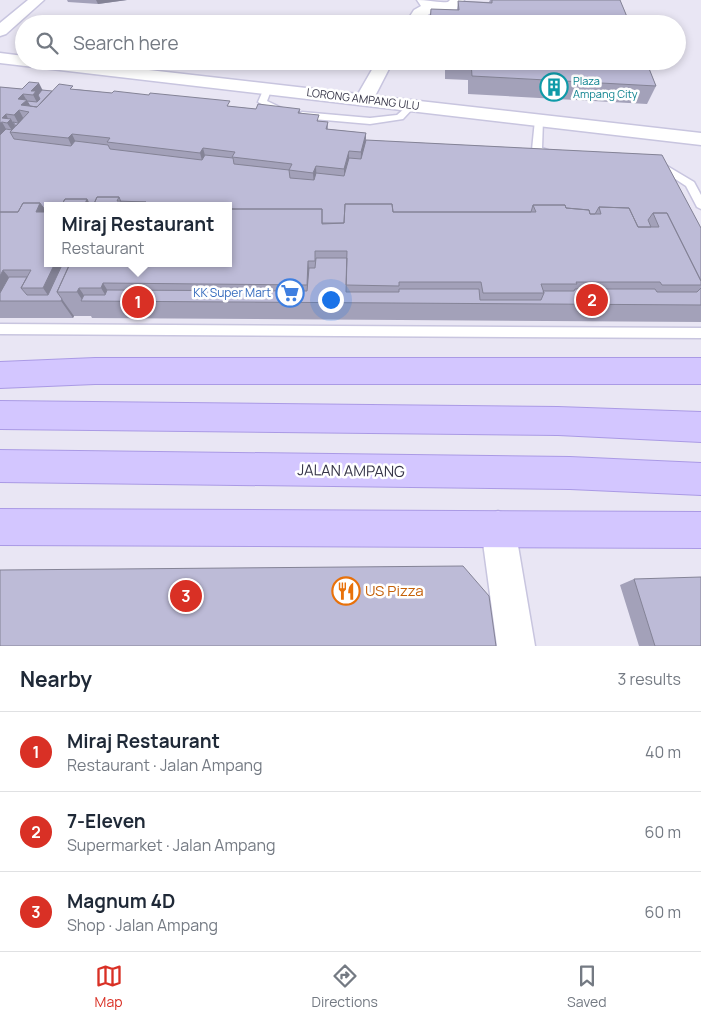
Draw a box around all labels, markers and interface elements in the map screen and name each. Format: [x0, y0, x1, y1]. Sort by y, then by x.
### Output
search box [15, 15, 686, 70]
icon: search [33, 29, 61, 57]
text: Search here [73, 30, 179, 56]
building icon: Plaza Ampang City [539, 72, 569, 102]
place label: Plaza Ampang City [573, 73, 638, 101]
street label: LORONG AMPANG ULU [306, 84, 420, 113]
popup [44, 202, 232, 267]
text: Miraj Restaurant [62, 211, 214, 237]
text: Restaurant [62, 237, 144, 259]
supermarket icon: KK Super Mart [275, 278, 305, 308]
pin: 2 [576, 281, 608, 319]
pin: 1 [122, 283, 154, 321]
place label: KK Super Mart [193, 284, 271, 301]
your location [318, 287, 344, 313]
street label: JALAN AMPANG [297, 459, 405, 482]
restaurant icon: US Pizza [331, 576, 361, 606]
pin: 3 [170, 577, 202, 615]
place label: US Pizza [365, 580, 424, 601]
text: Nearby [20, 665, 92, 693]
text: 3 results [618, 668, 681, 690]
text: Miraj Restaurant [67, 728, 220, 754]
text: 1 [32, 741, 40, 763]
text: 40 m [645, 741, 681, 763]
text: Restaurant · Jalan Ampang [67, 754, 263, 776]
text: 7-Eleven [67, 808, 146, 834]
text: 2 [31, 821, 41, 843]
text: 60 m [645, 821, 681, 843]
text: Supermarket · Jalan Ampang [67, 834, 275, 856]
text: Magnum 4D [67, 888, 175, 914]
text: 3 [31, 901, 41, 923]
text: 60 m [645, 901, 681, 923]
text: Shop · Jalan Ampang [67, 914, 218, 936]
tab: Map [95, 962, 123, 1011]
tab: Directions [312, 962, 378, 1011]
tab: Saved [567, 962, 606, 1011]

